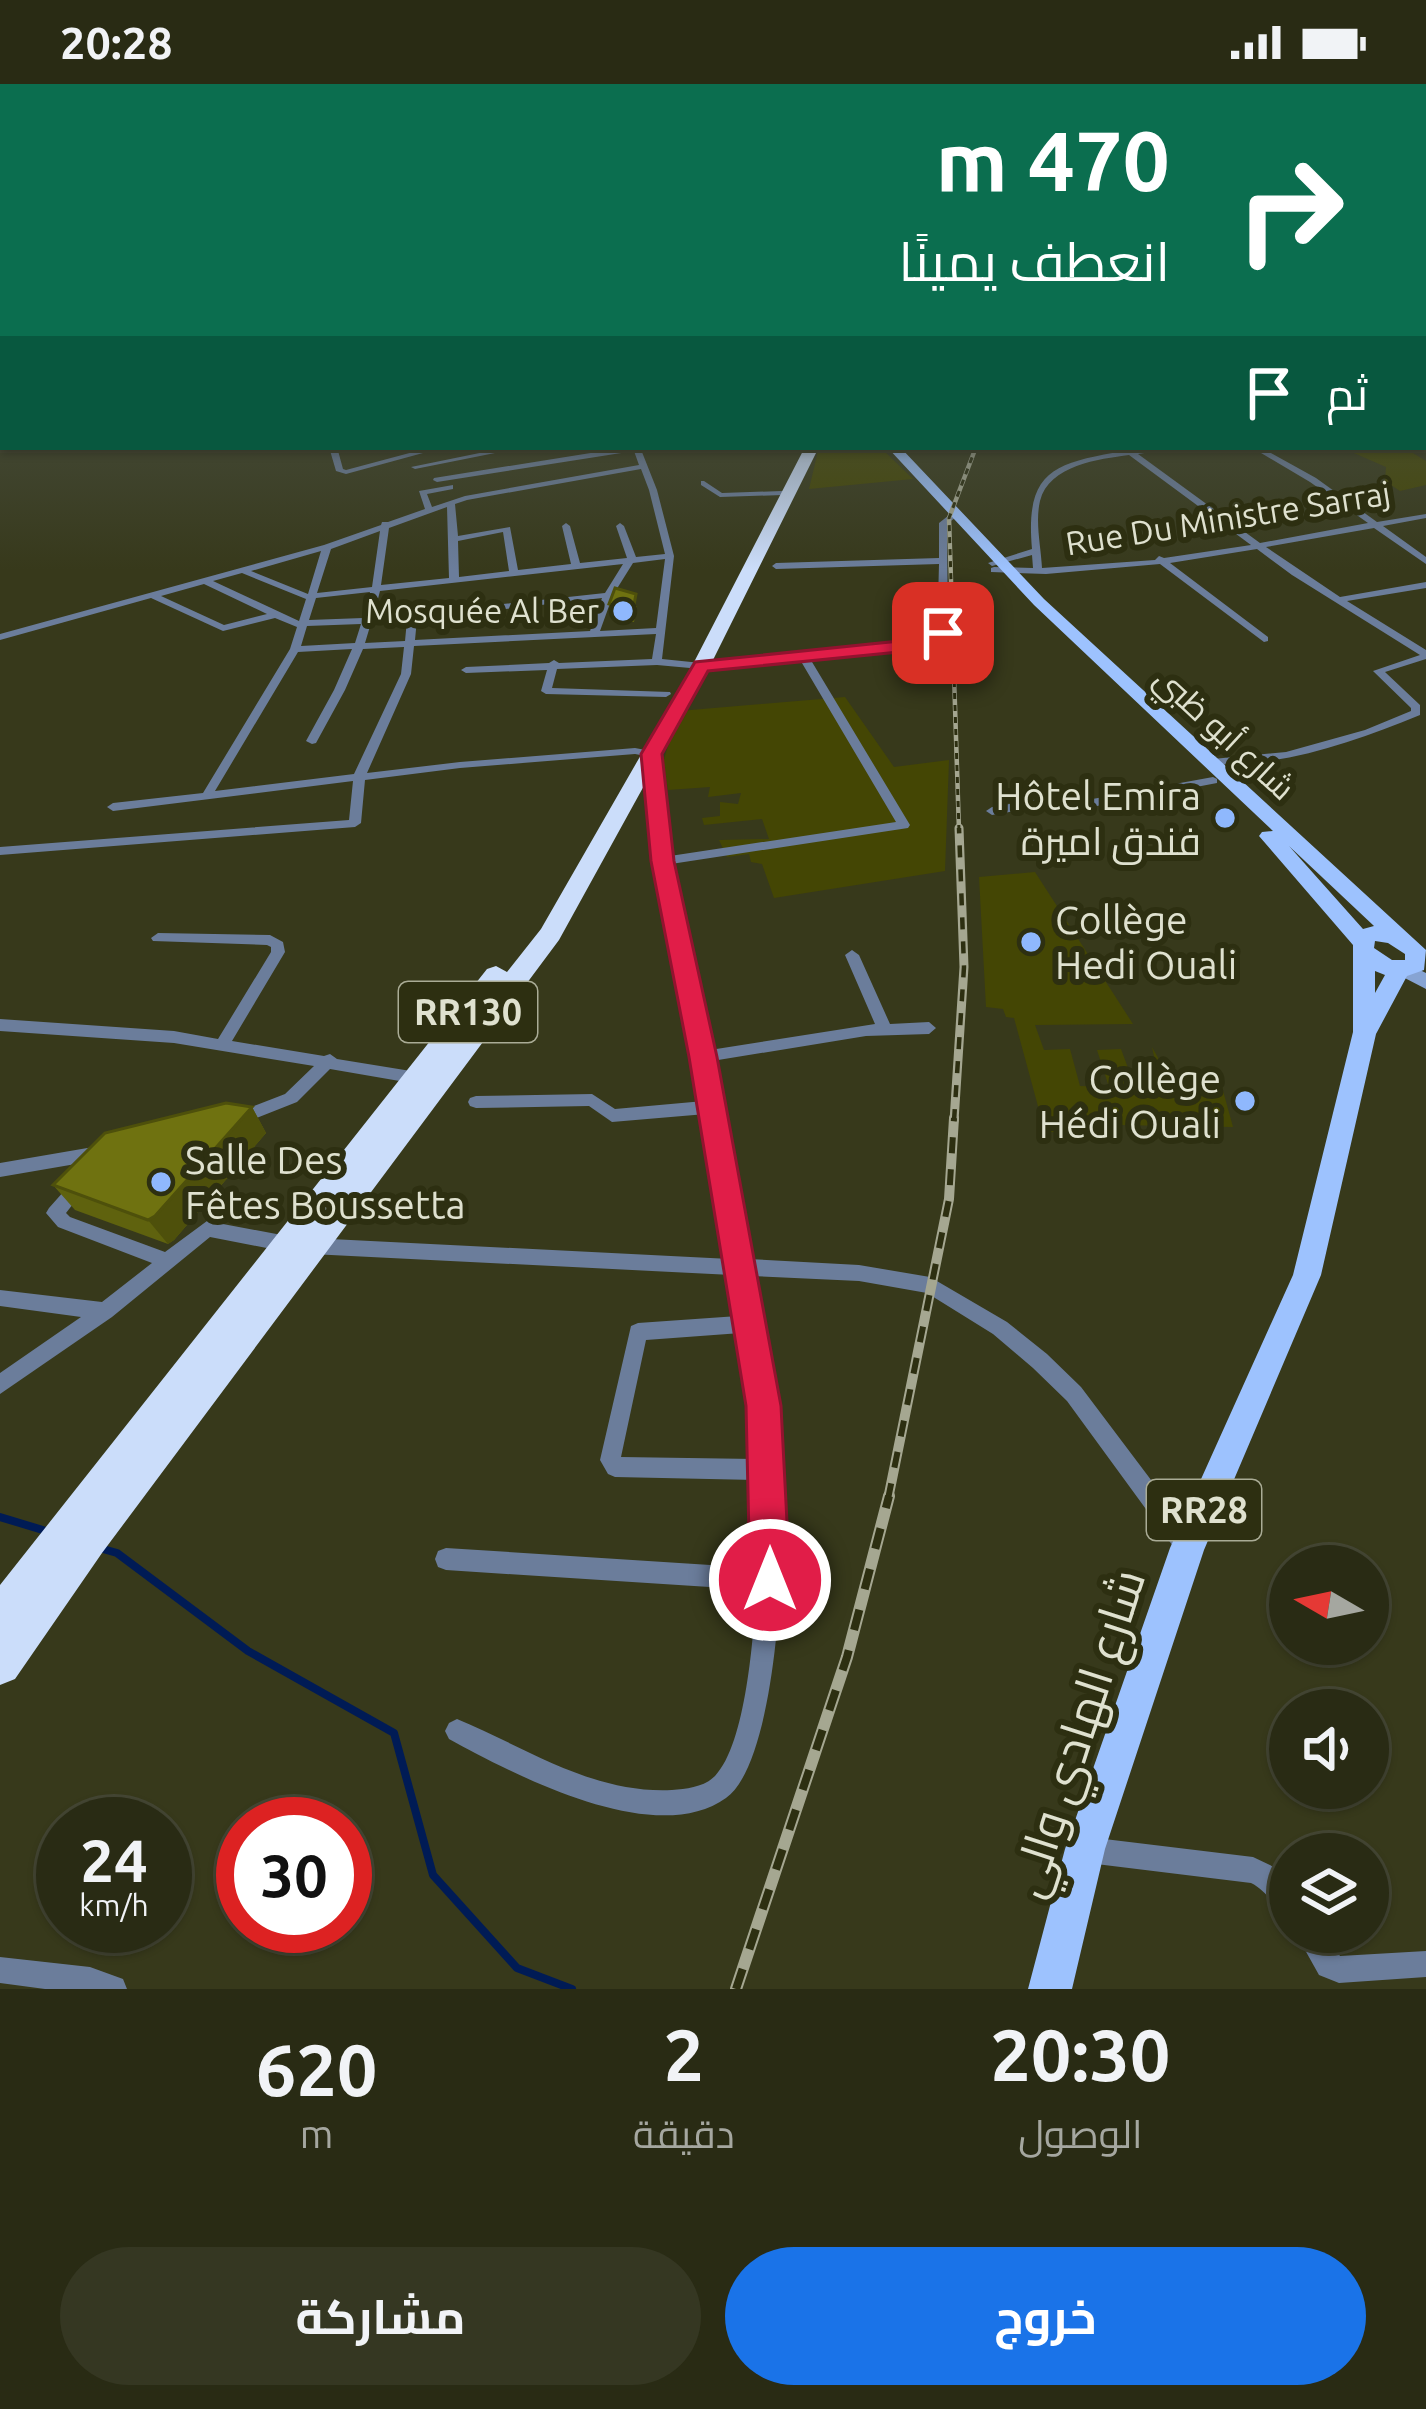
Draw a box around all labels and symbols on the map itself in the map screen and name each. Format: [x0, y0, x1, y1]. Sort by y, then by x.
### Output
street label: Rue Du Ministre Sarraj [1063, 474, 1393, 561]
pin [892, 582, 994, 684]
place label: Mosquée Al Ber [365, 592, 599, 629]
marker: Mosquée Al Ber [610, 598, 636, 624]
street label: شارع أبو ظبي [1143, 658, 1303, 812]
place label: Hôtel Emira فندق اميرة [995, 774, 1201, 865]
marker: Hôtel Emira فندق اميرة [1212, 805, 1238, 831]
place label: Collège Hedi Ouali [1055, 898, 1237, 986]
marker: Collège Hedi Ouali [1018, 929, 1044, 955]
road number: RR130 [399, 982, 537, 1042]
place label: Collège Hédi Ouali [1039, 1057, 1221, 1145]
marker: Collège Hédi Ouali [1232, 1088, 1258, 1114]
place label: Salle Des Fêtes Boussetta [185, 1138, 466, 1226]
marker: Salle Des Fêtes Boussetta [148, 1169, 174, 1195]
road number: RR28 [1147, 1480, 1261, 1540]
position arrow [707, 1517, 833, 1643]
north arrow [1269, 1545, 1389, 1665]
street label: شارع الهادي والي [998, 1562, 1166, 1907]
speed limit sign: 30 [216, 1797, 372, 1953]

